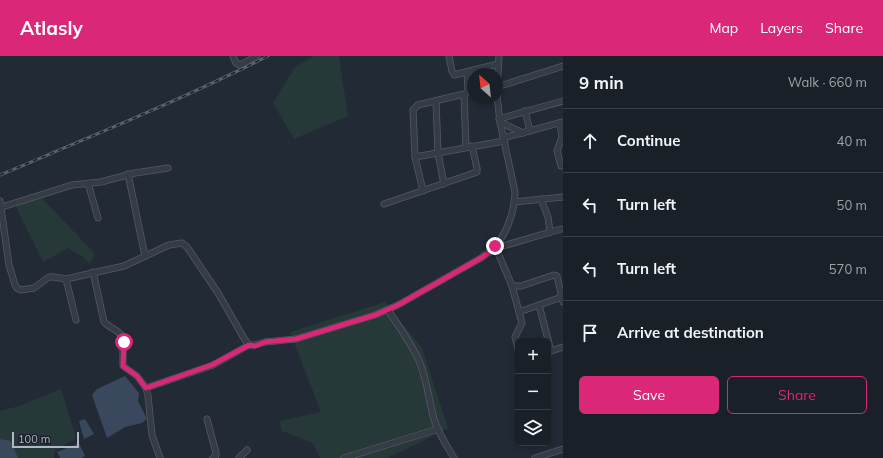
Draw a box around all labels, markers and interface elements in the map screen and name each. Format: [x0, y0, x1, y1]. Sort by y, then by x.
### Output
text: Atlasly [20, 16, 83, 40]
text: Map [709, 19, 738, 37]
text: Layers [760, 19, 803, 37]
text: Share [825, 19, 863, 37]
north arrow [467, 68, 503, 104]
text: 9 min [579, 72, 624, 93]
text: Walk · 660 m [788, 74, 867, 90]
icon: ahead [579, 130, 601, 152]
text: Continue [617, 131, 680, 150]
text: 40 m [837, 133, 867, 149]
icon: left [579, 194, 601, 216]
text: Turn left [617, 195, 676, 214]
text: 50 m [837, 197, 867, 213]
route end [486, 237, 504, 255]
icon: left [579, 258, 601, 280]
text: Turn left [617, 259, 676, 278]
text: 570 m [829, 261, 867, 277]
icon: arrive [579, 322, 601, 344]
text: Arrive at destination [617, 323, 764, 342]
route start [115, 333, 133, 351]
map controls [515, 338, 551, 446]
button: + [515, 338, 551, 374]
button: − [515, 374, 551, 410]
button: Save [579, 376, 719, 414]
button: Share [727, 376, 867, 414]
button: layers [515, 410, 551, 446]
scale bar [12, 430, 79, 449]
text: 100 m [18, 432, 50, 446]

